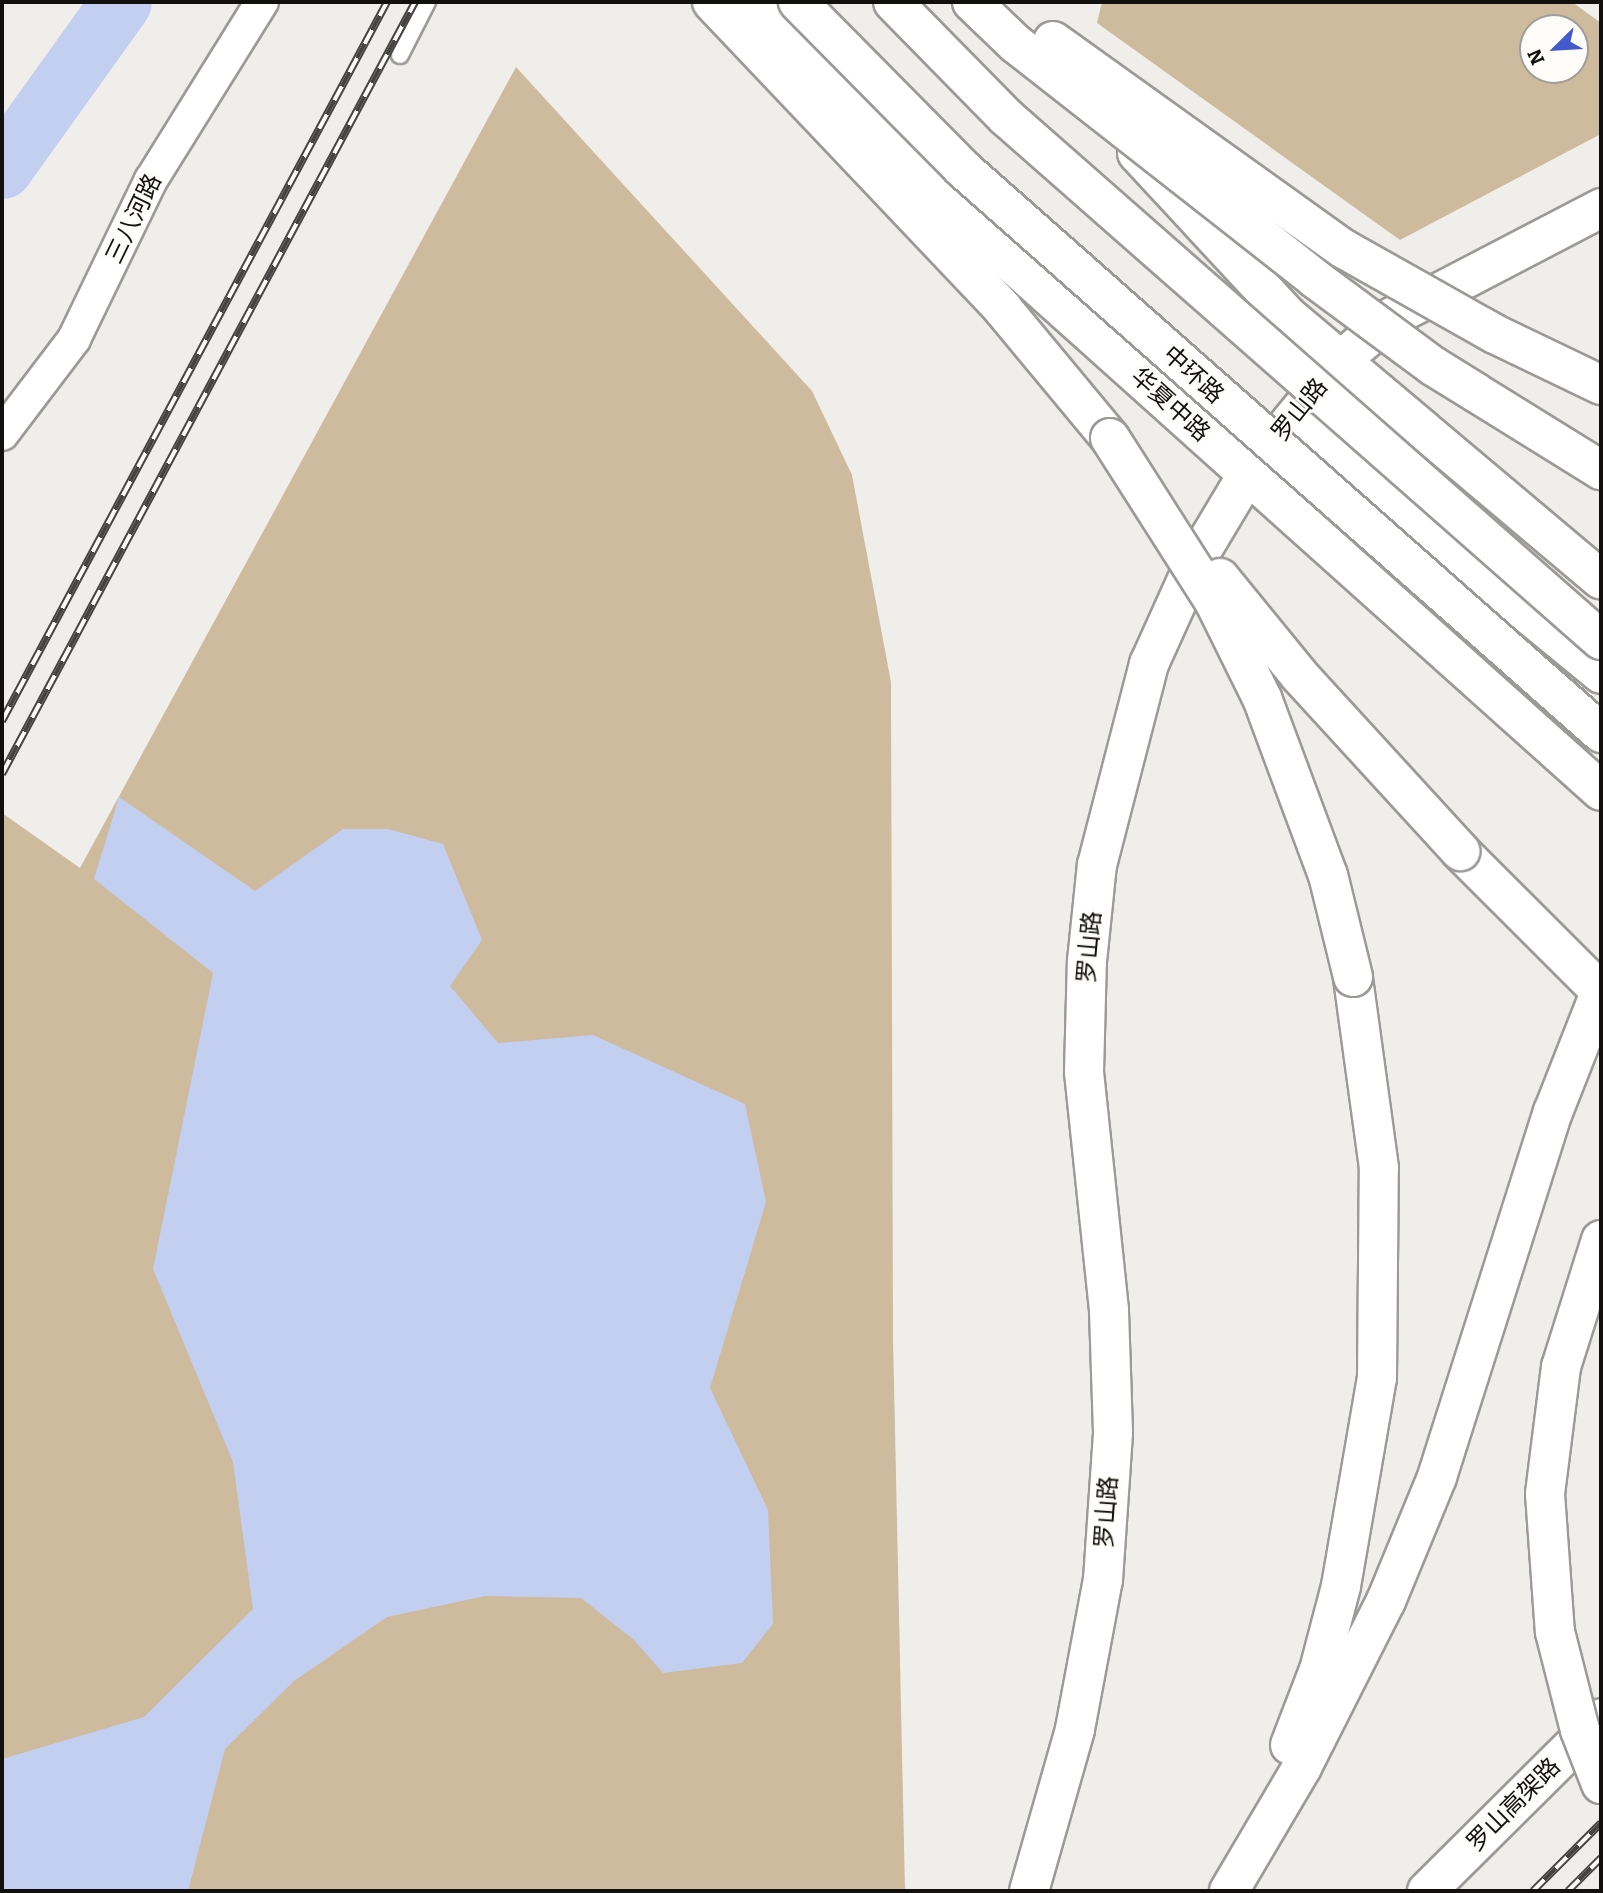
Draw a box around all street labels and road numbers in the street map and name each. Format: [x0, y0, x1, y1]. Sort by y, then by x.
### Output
street label: 三八河路 [100, 170, 168, 268]
street label: 中环路 [1157, 340, 1229, 410]
street label: 华夏中路 [1125, 362, 1215, 448]
street label: 罗山路 [1266, 373, 1334, 447]
street label: 罗山路 [1073, 910, 1107, 984]
street label: 罗山路 [1090, 1475, 1124, 1549]
street label: 罗山高架路 [1461, 1752, 1567, 1858]

